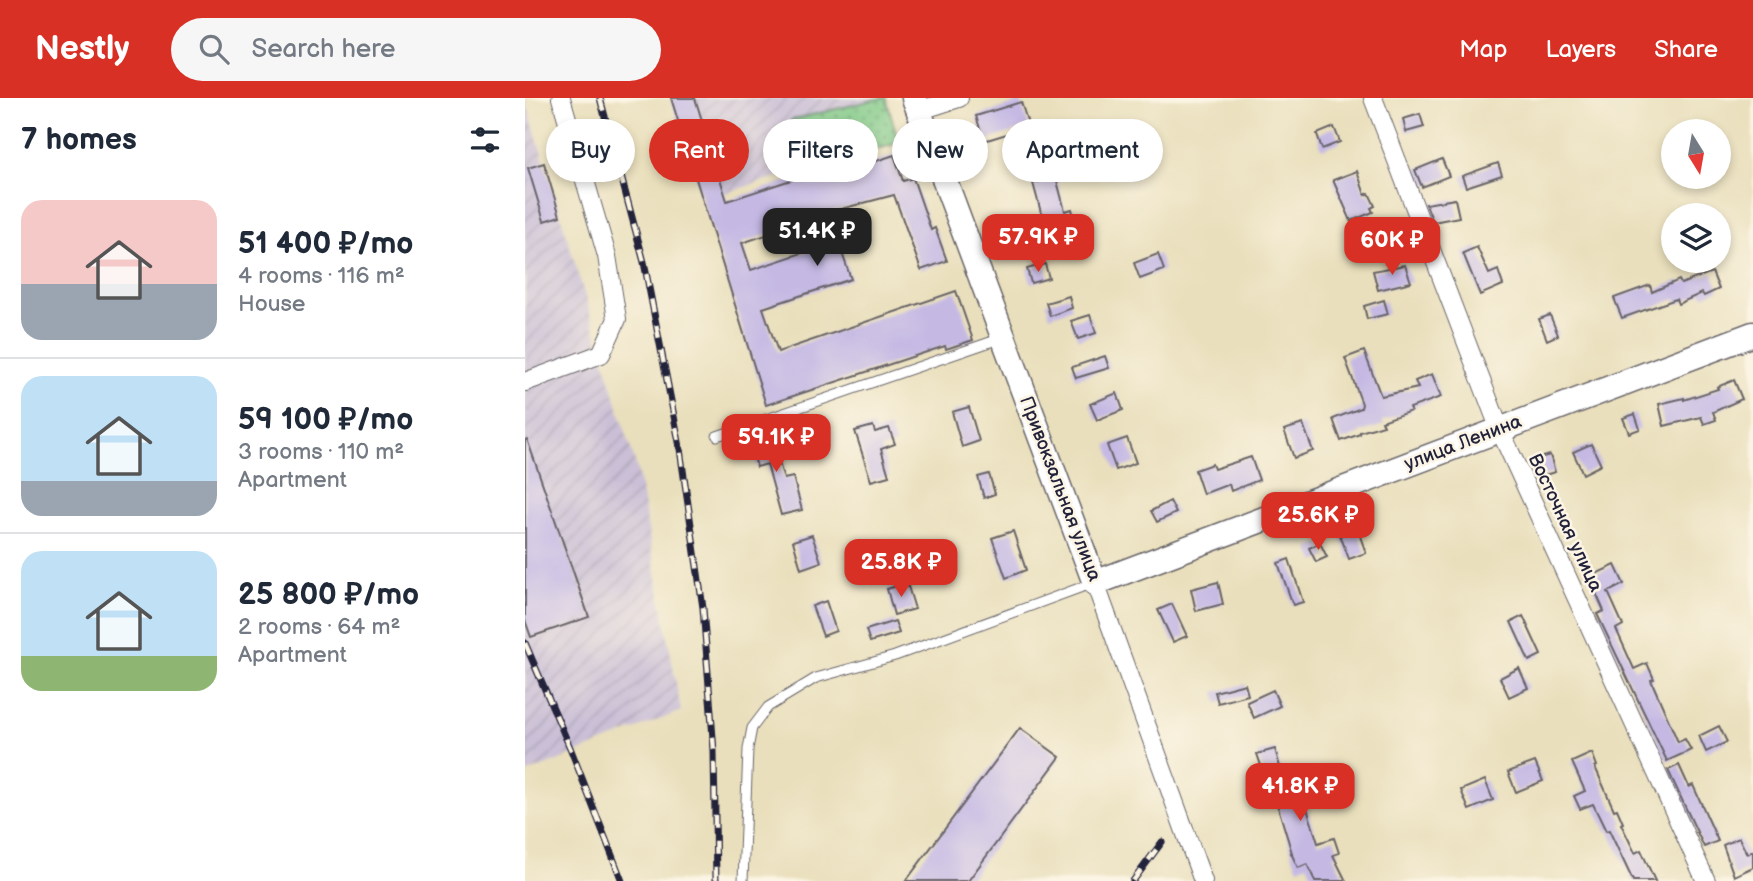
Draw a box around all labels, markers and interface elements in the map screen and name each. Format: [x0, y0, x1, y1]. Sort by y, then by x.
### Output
search box [171, 18, 661, 81]
text: Nestly [35, 29, 129, 69]
icon: search [195, 30, 233, 68]
text: Search here [251, 34, 395, 65]
text: Map [1459, 35, 1507, 64]
text: Layers [1545, 35, 1616, 64]
text: Share [1654, 35, 1718, 64]
chip: Buy [546, 119, 635, 182]
chip: Rent [649, 119, 749, 182]
chip: Filters [763, 119, 878, 182]
chip: New [892, 119, 988, 182]
chip: Apartment [1002, 119, 1163, 182]
north arrow [1661, 119, 1731, 189]
map controls [1661, 119, 1731, 273]
icon: filters [466, 121, 504, 159]
text: 7 homes [21, 122, 137, 158]
button: layers [1661, 203, 1731, 273]
pin: 51.4K ₽ [752, 208, 882, 268]
pin: 57.9K ₽ [973, 214, 1103, 274]
text: 51.4K ₽ [779, 217, 855, 245]
pin: 60K ₽ [1343, 218, 1441, 277]
text: 57.9K ₽ [998, 223, 1078, 251]
text: 51 400 ₽/mo [238, 226, 413, 262]
text: 60K ₽ [1360, 226, 1424, 254]
icon: home [77, 228, 161, 312]
text: 4 rooms · 116 m² [238, 262, 405, 290]
text: House [238, 290, 305, 318]
street label: Привокзальная улица [1014, 393, 1106, 585]
text: 59 100 ₽/mo [238, 402, 413, 438]
icon: home [77, 404, 161, 488]
street label: улица Ленина [1401, 410, 1525, 476]
pin: 59.1K ₽ [711, 414, 841, 474]
text: 59.1K ₽ [738, 423, 814, 451]
text: 3 rooms · 110 m² [238, 438, 404, 466]
street label: Восточная улица [1523, 450, 1607, 596]
text: Apartment [238, 466, 347, 494]
pin: 25.6K ₽ [1253, 492, 1383, 552]
text: 25.6K ₽ [1277, 501, 1359, 529]
pin: 25.8K ₽ [836, 540, 966, 599]
text: 25.8K ₽ [860, 548, 942, 576]
text: 25 800 ₽/mo [238, 577, 419, 613]
icon: home [77, 579, 161, 663]
text: 2 rooms · 64 m² [238, 613, 400, 641]
text: Apartment [238, 641, 347, 669]
pin: 41.8K ₽ [1235, 764, 1365, 823]
text: 41.8K ₽ [1262, 772, 1338, 800]

